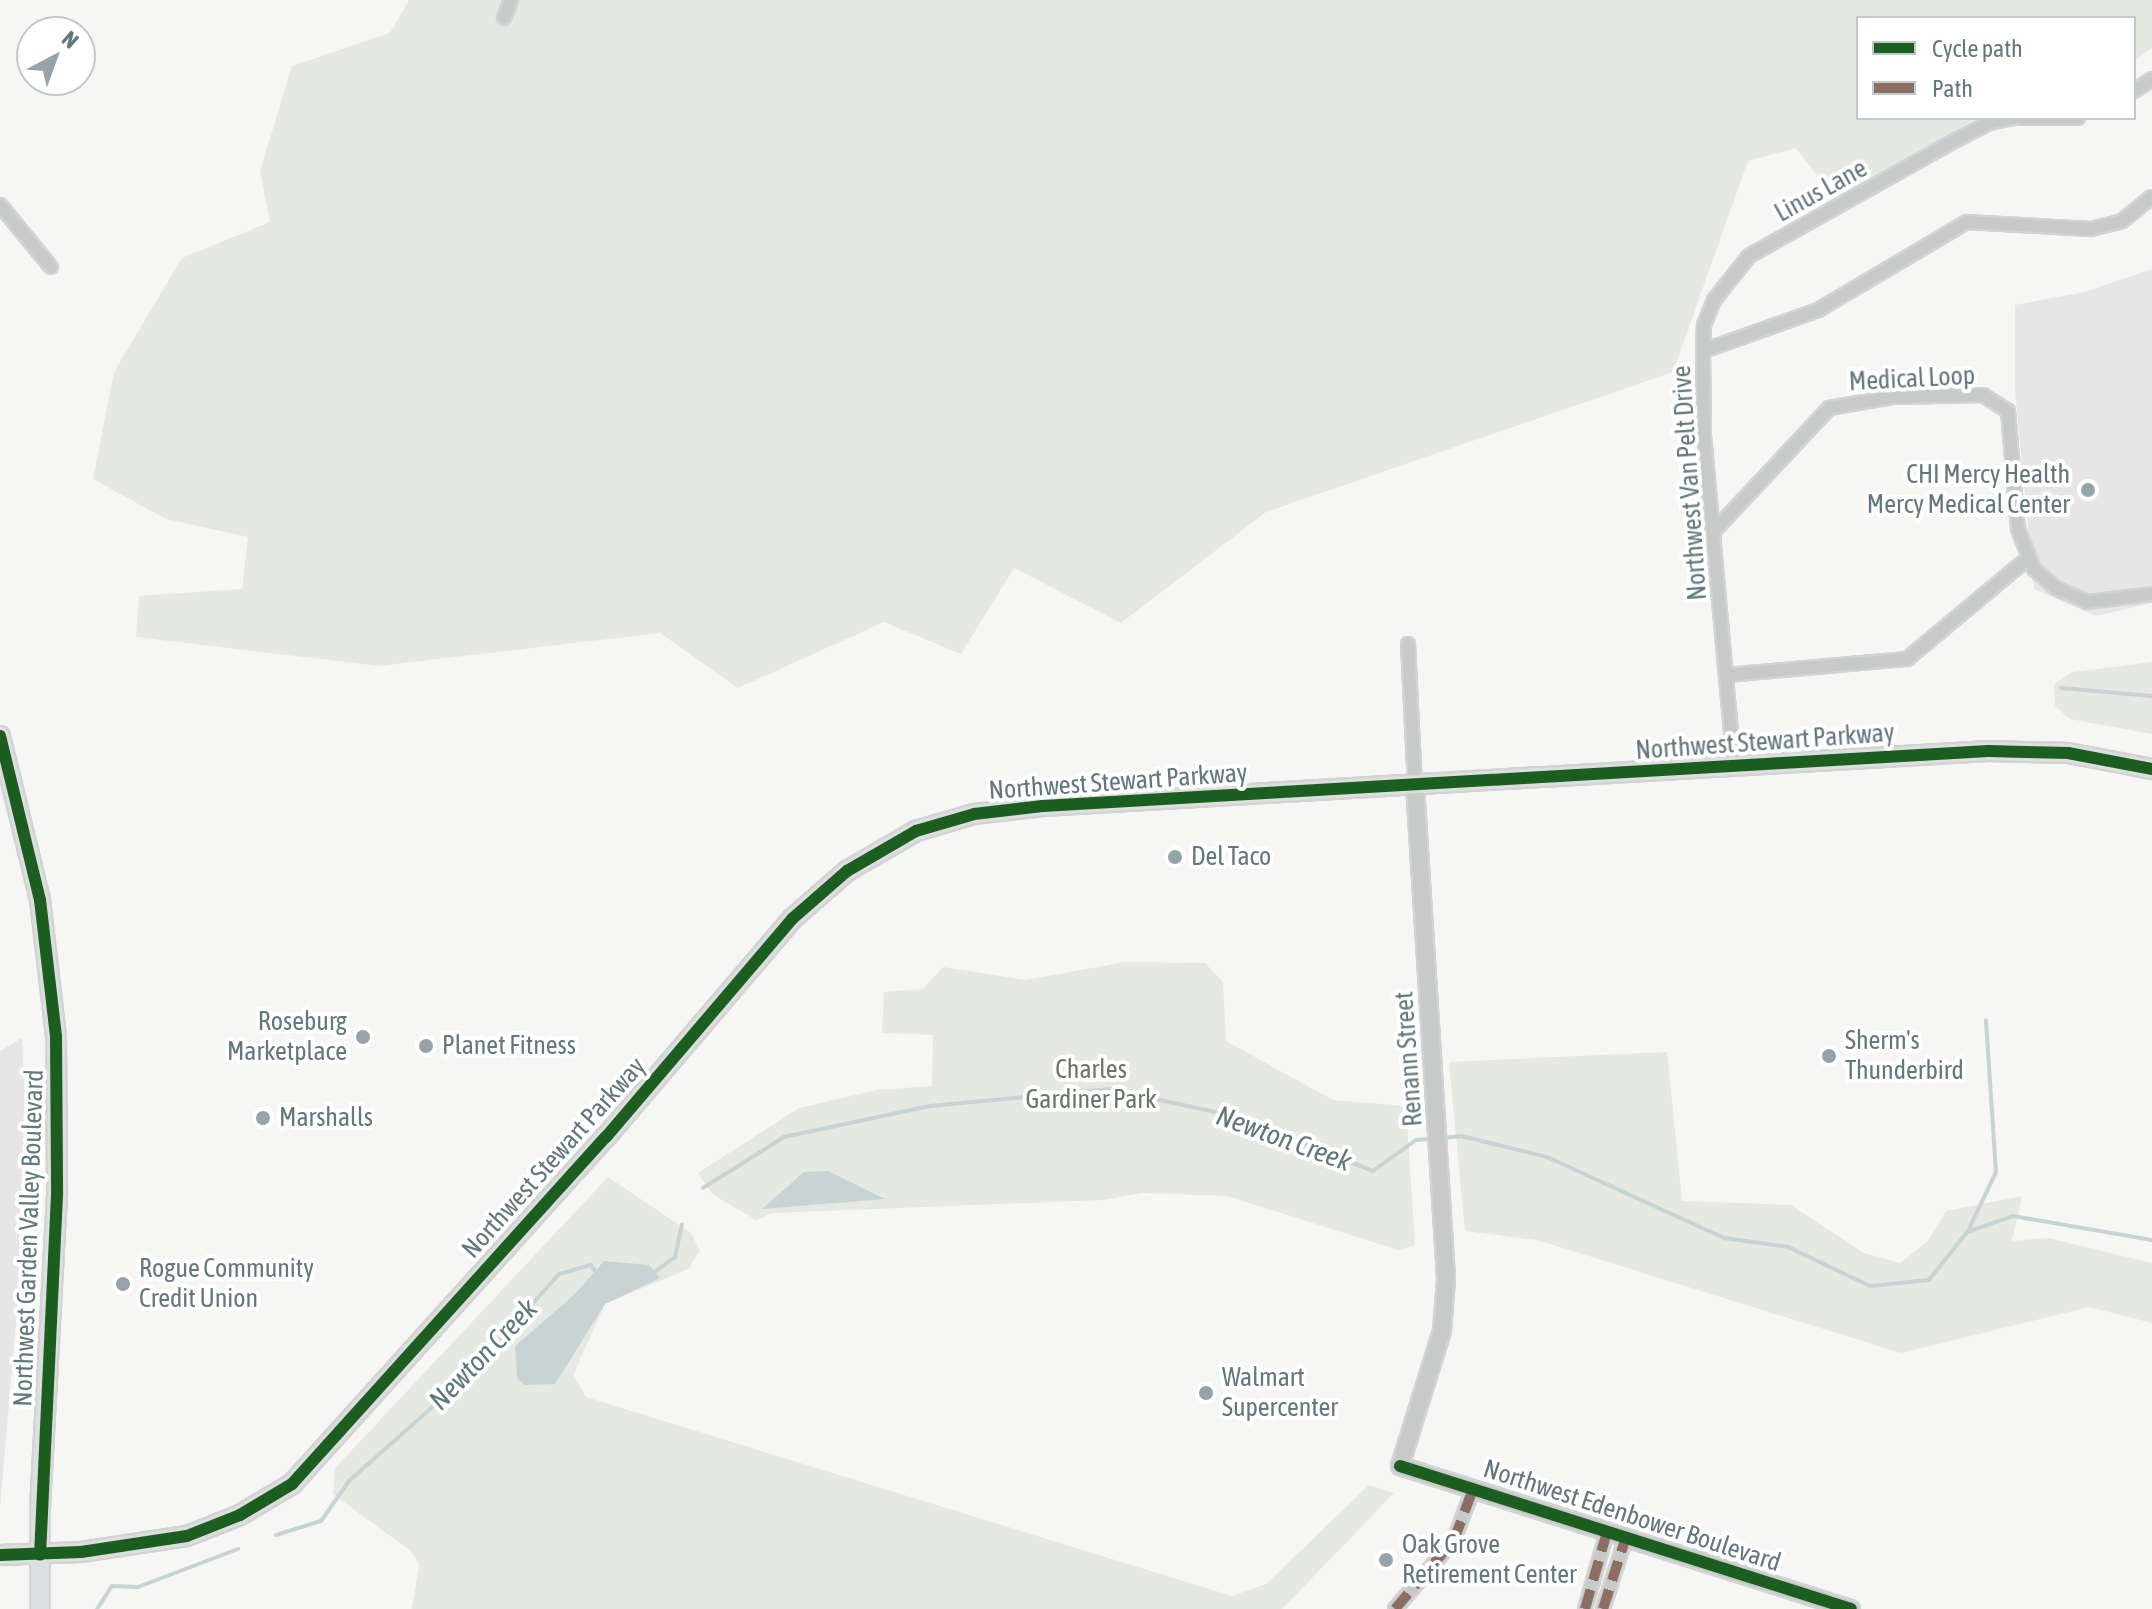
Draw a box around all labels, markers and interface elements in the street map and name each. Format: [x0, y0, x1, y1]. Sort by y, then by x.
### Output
north arrow [16, 16, 96, 96]
legend [1856, 16, 2136, 120]
text: N [57, 25, 84, 53]
text: Cycle path [1932, 35, 2023, 62]
text: Path [1932, 75, 1973, 102]
street label: Linus Lane [1769, 153, 1873, 229]
street label: Medical Loop [1848, 360, 1976, 398]
street label: Northwest Van Pelt Drive [1666, 365, 1714, 601]
place label: CHI Mercy Health Mercy Medical Center [1867, 459, 2070, 520]
marker: CHI Mercy Health Mercy Medical Center [2077, 479, 2099, 501]
street label: Northwest Stewart Parkway [1635, 717, 1895, 767]
street label: Northwest Stewart Parkway [988, 757, 1248, 807]
place label: Del Taco [1191, 841, 1271, 873]
marker: Del Taco [1166, 848, 1184, 866]
street label: Renann Street [1389, 990, 1429, 1128]
place label: Roseburg Marketplace [227, 1006, 347, 1068]
place label: Sherm's Thunderbird [1845, 1025, 1964, 1086]
marker: Roseburg Marketplace [354, 1028, 372, 1046]
place label: Planet Fitness [442, 1030, 576, 1062]
marker: Planet Fitness [417, 1037, 435, 1055]
marker: Sherm's Thunderbird [1820, 1047, 1838, 1065]
street label: Northwest Stewart Parkway [456, 1051, 652, 1265]
park label: Charles Gardiner Park [1026, 1054, 1156, 1116]
street label: Northwest Garden Valley Boulevard [8, 1069, 50, 1407]
water label: Newton Creek [1212, 1098, 1356, 1178]
place label: Marshalls [279, 1102, 373, 1134]
marker: Marshalls [254, 1109, 272, 1127]
place label: Rogue Community Credit Union [139, 1253, 314, 1314]
marker: Rogue Community Credit Union [114, 1275, 132, 1293]
water label: Newton Creek [422, 1292, 544, 1416]
place label: Walmart Supercenter [1222, 1362, 1338, 1424]
marker: Walmart Supercenter [1197, 1384, 1215, 1402]
street label: Northwest Edenbower Boulevard [1479, 1453, 1785, 1579]
place label: Oak Grove Retirement Center [1402, 1529, 1577, 1590]
marker: Oak Grove Retirement Center [1377, 1551, 1395, 1569]

